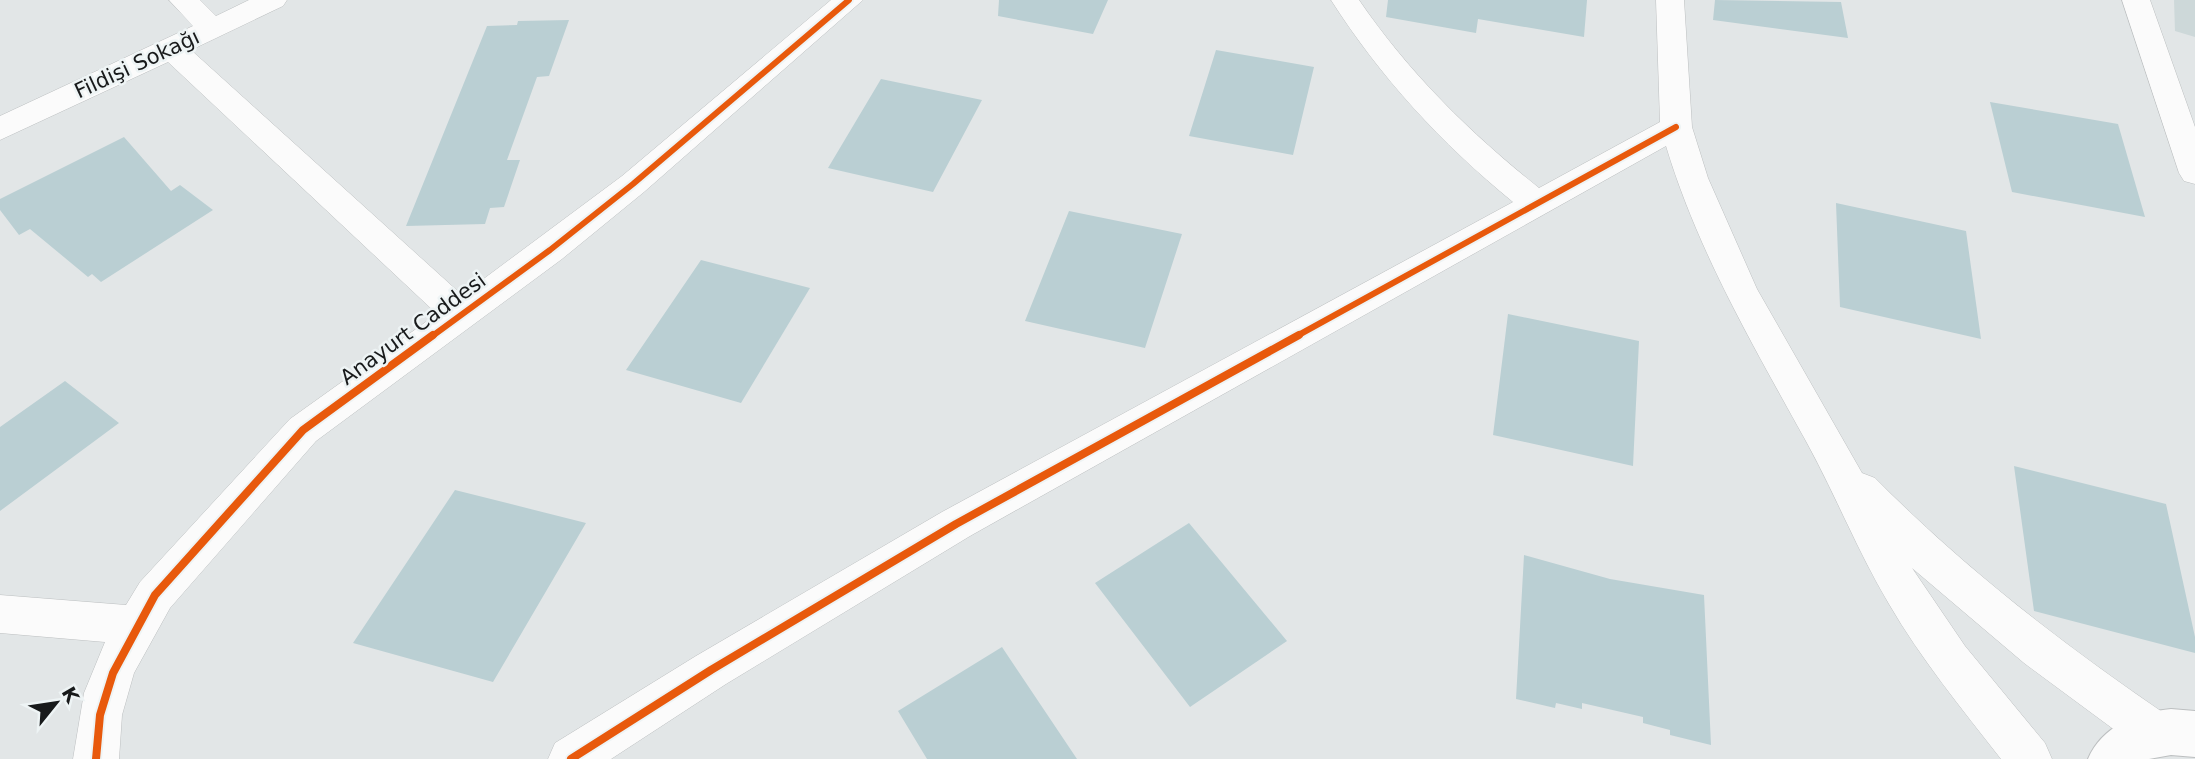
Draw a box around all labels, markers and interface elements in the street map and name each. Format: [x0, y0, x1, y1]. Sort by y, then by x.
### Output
street label: Fildişi Sokağı [71, 25, 203, 103]
street label: Anayurt Caddesi [336, 268, 490, 390]
north arrow [21, 668, 91, 738]
text: K [58, 683, 85, 707]

